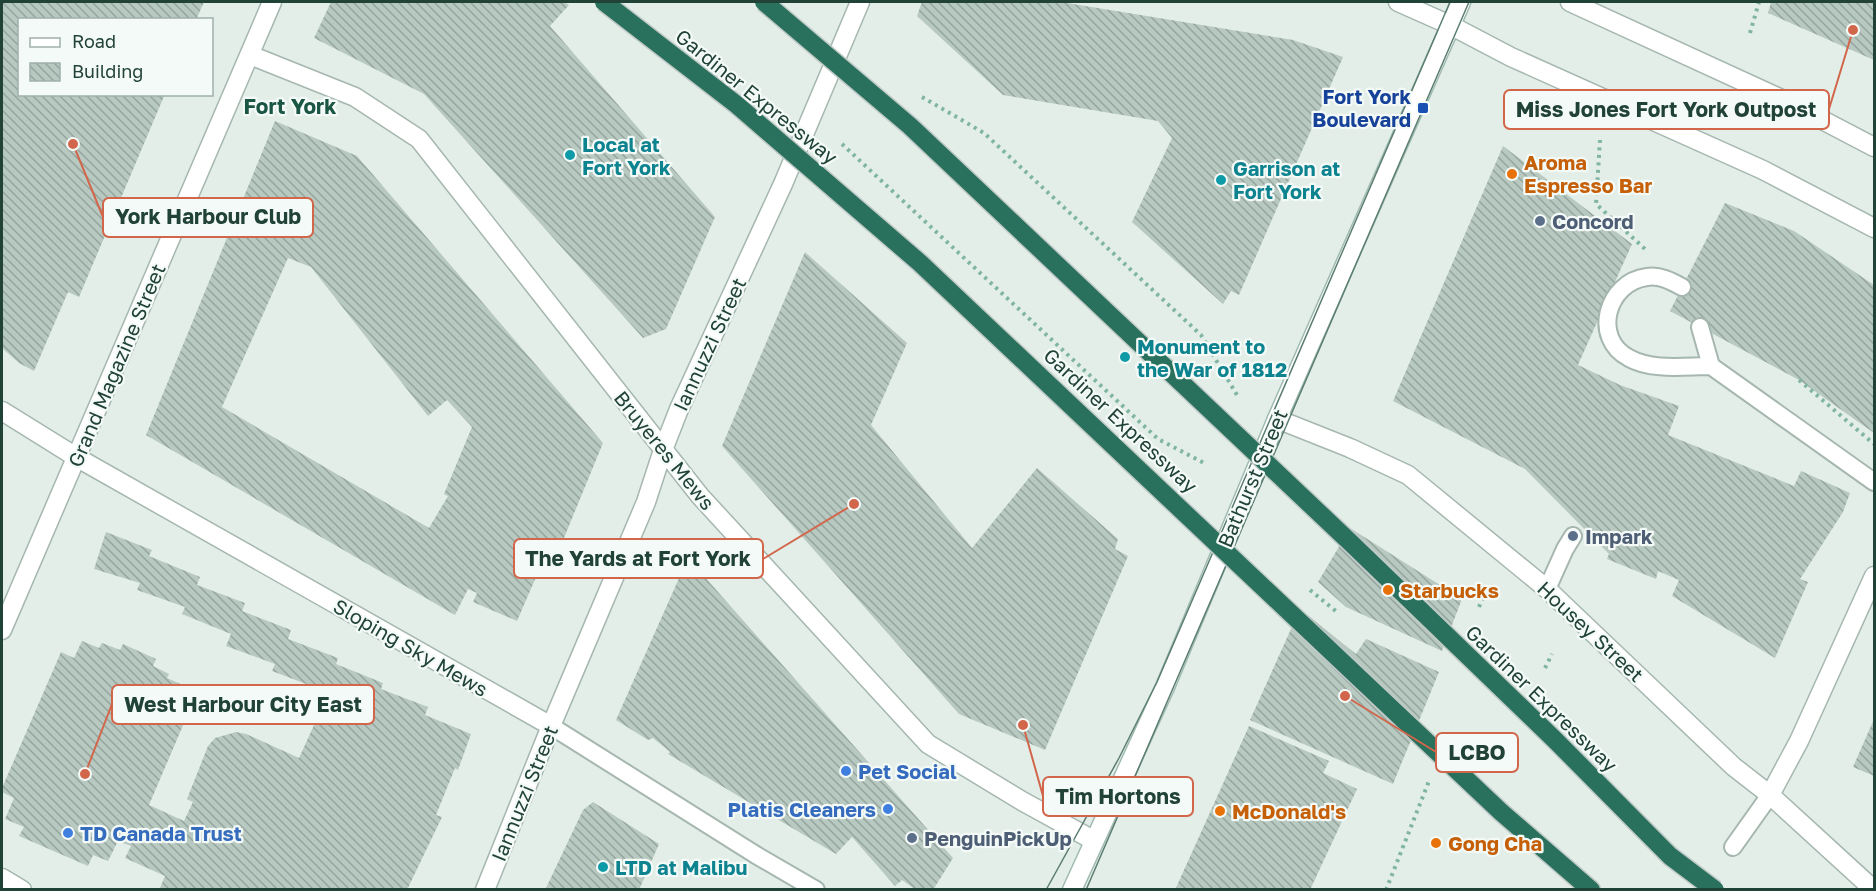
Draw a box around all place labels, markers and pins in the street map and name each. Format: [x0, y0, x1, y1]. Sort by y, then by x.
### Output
place label: Fort York Boulevard [1312, 84, 1411, 131]
callout: Miss Jones Fort York Outpost [1504, 90, 1829, 129]
marker: Fort York Boulevard [1416, 101, 1430, 115]
place label: Local at Fort York [582, 132, 671, 179]
marker: Local at Fort York [563, 148, 577, 162]
place label: Aroma Espresso Bar [1524, 150, 1652, 197]
place label: Garrison at Fort York [1233, 156, 1340, 203]
marker: Aroma Espresso Bar [1505, 167, 1519, 181]
marker: Garrison at Fort York [1214, 173, 1228, 187]
callout: York Harbour Club [103, 198, 313, 237]
place label: Concord [1552, 209, 1634, 233]
marker: Concord [1533, 214, 1547, 228]
place label: Monument to the War of 1812 [1137, 334, 1287, 381]
marker: Monument to the War of 1812 [1118, 350, 1132, 364]
place label: Impark [1585, 524, 1653, 548]
marker: Impark [1566, 529, 1580, 543]
callout: The Yards at Fort York [514, 539, 763, 578]
place label: Starbucks [1400, 578, 1499, 602]
marker: Starbucks [1381, 583, 1395, 597]
callout: West Harbour City East [112, 685, 374, 724]
callout: LCBO [1436, 733, 1518, 772]
place label: Pet Social [858, 759, 957, 783]
marker: Pet Social [839, 764, 853, 778]
callout: Tim Hortons [1043, 777, 1193, 816]
place label: Platis Cleaners [728, 797, 876, 821]
place label: McDonald's [1232, 799, 1346, 823]
marker: Platis Cleaners [881, 802, 895, 816]
marker: McDonald's [1213, 804, 1227, 818]
place label: TD Canada Trust [80, 821, 242, 845]
marker: TD Canada Trust [61, 826, 75, 840]
place label: PenguinPickUp [924, 826, 1072, 850]
marker: PenguinPickUp [905, 831, 919, 845]
place label: Gong Cha [1448, 831, 1542, 855]
marker: Gong Cha [1429, 836, 1443, 850]
place label: LTD at Malibu [615, 855, 747, 879]
marker: LTD at Malibu [596, 860, 610, 874]

